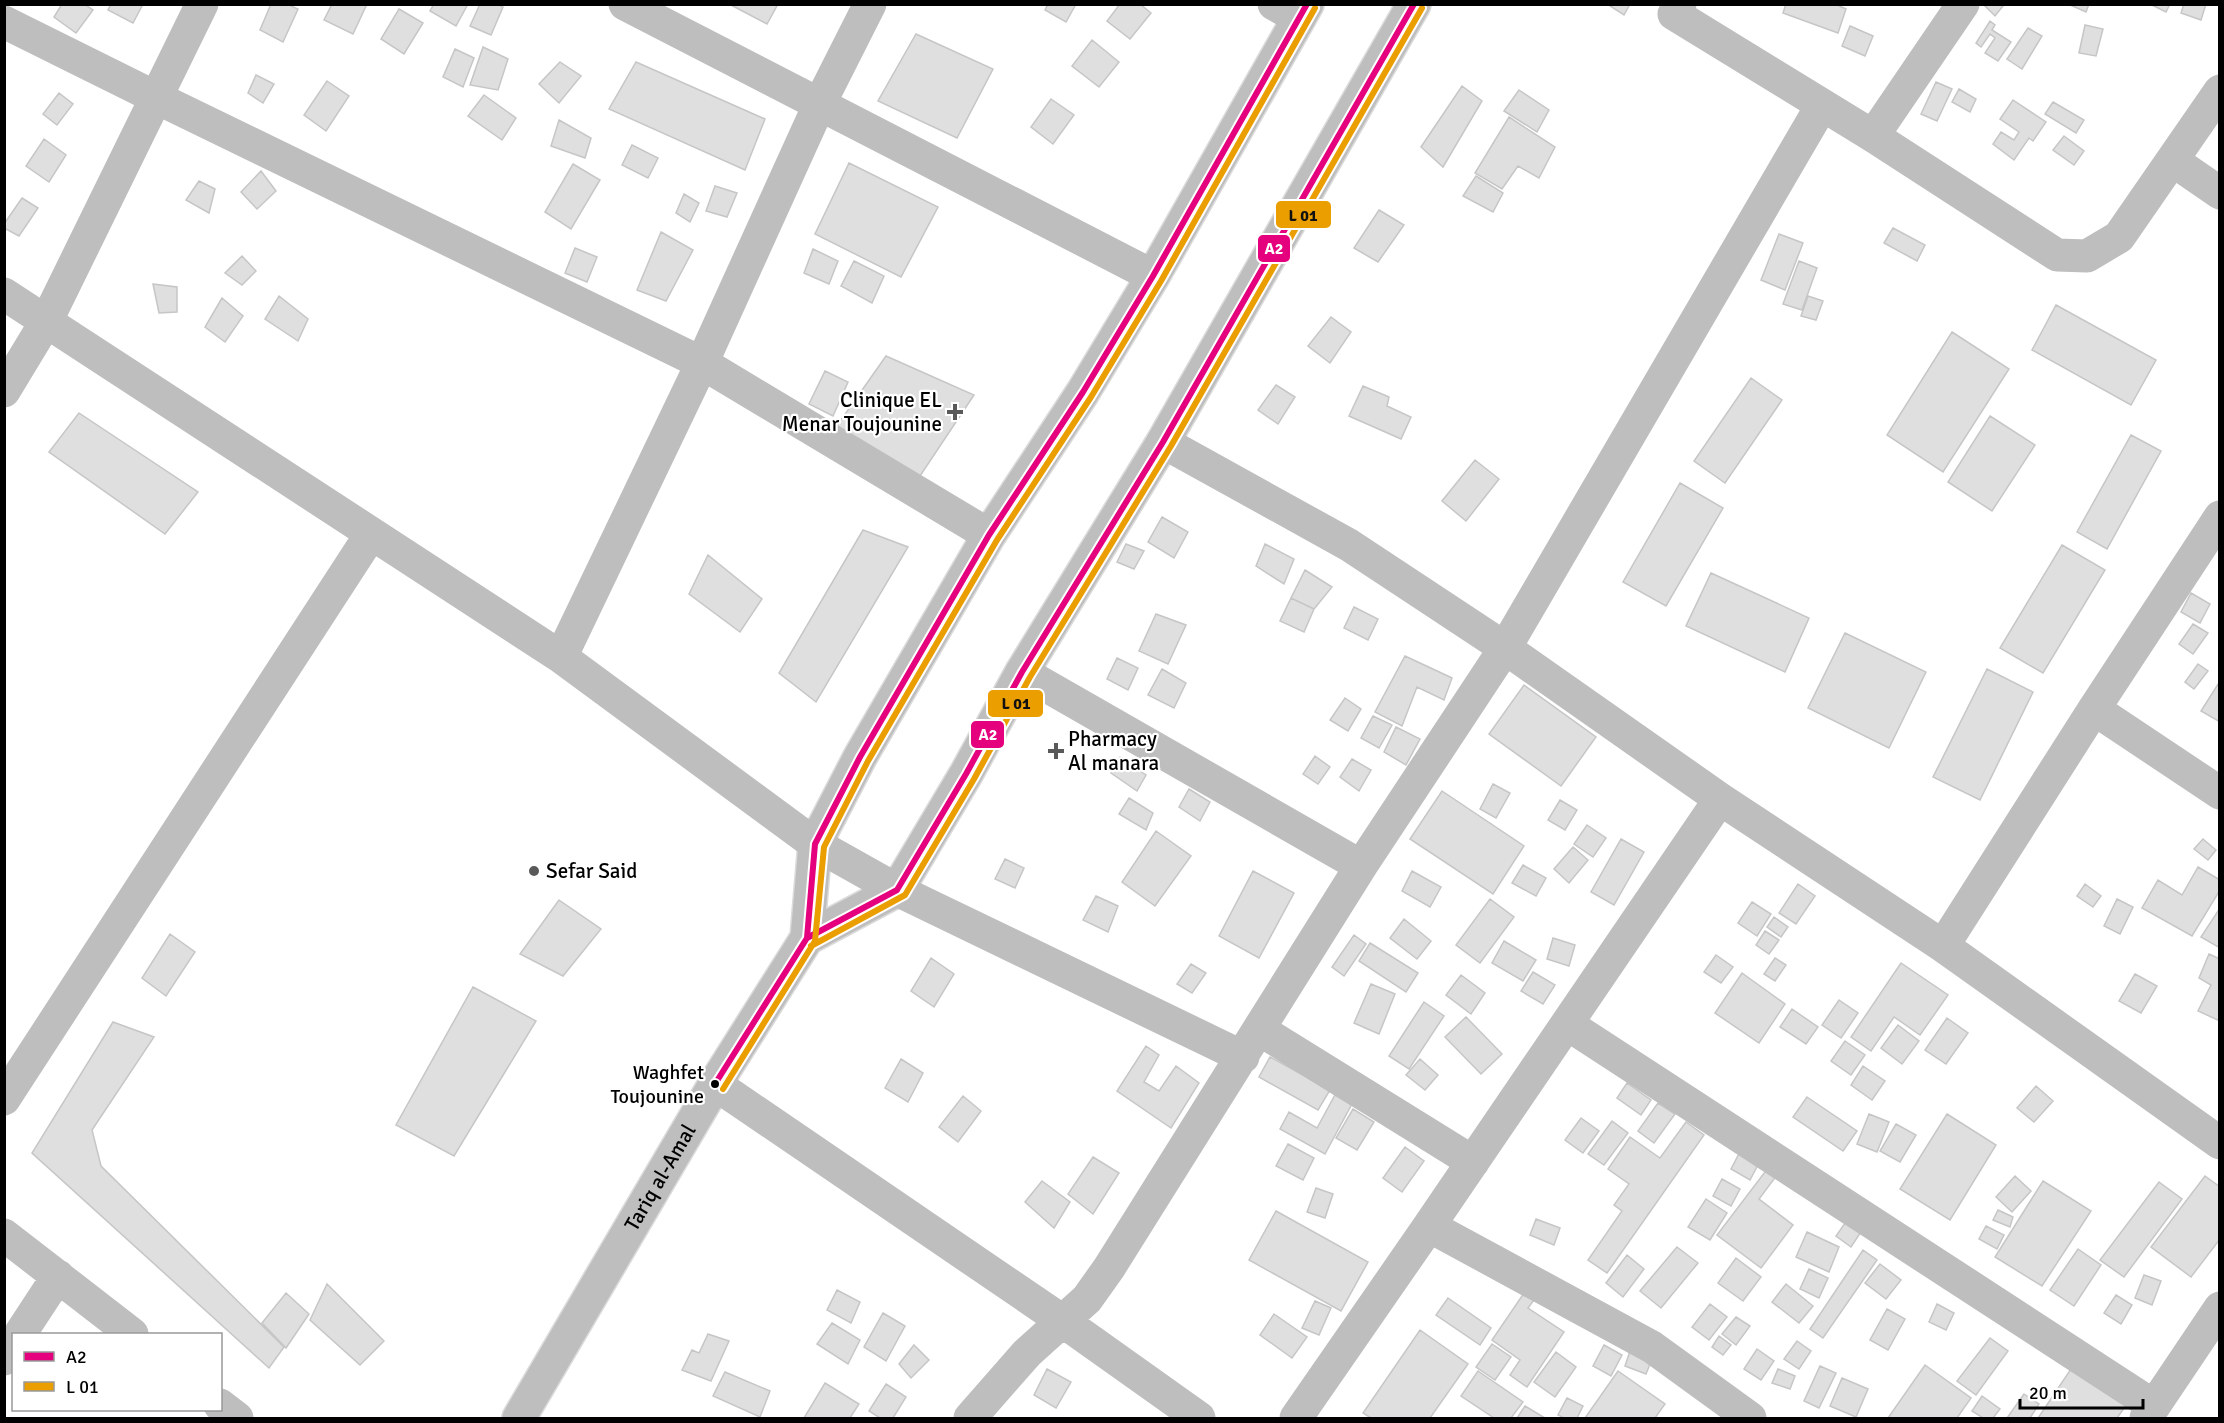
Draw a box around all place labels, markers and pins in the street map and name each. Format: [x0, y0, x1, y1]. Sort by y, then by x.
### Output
place label: Clinique EL Menar Toujounine [782, 387, 942, 437]
marker: Clinique EL Menar Toujounine [946, 403, 964, 421]
place label: Pharmacy Al manara [1068, 726, 1159, 776]
marker: Pharmacy Al manara [1049, 744, 1063, 758]
place label: Sefar Said [546, 858, 637, 884]
marker: Sefar Said [527, 864, 541, 878]
place label: Waghfet Toujounine [610, 1060, 704, 1109]
marker: Waghfet Toujounine [709, 1078, 721, 1090]

